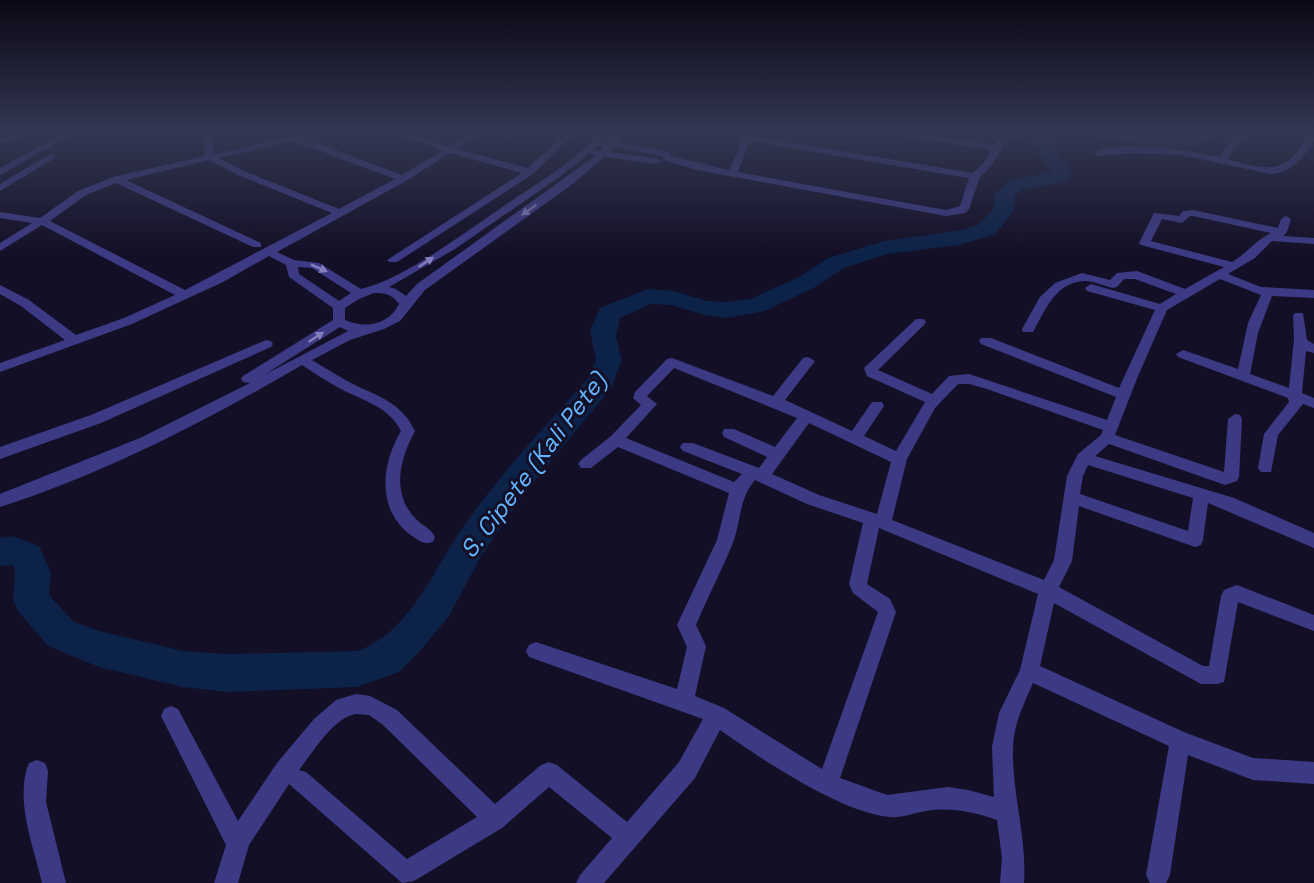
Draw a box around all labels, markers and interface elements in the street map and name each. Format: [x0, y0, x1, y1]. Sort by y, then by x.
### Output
one-way arrow [522, 204, 538, 216]
one-way arrow [417, 257, 434, 268]
one-way arrow [311, 263, 329, 273]
one-way arrow [308, 332, 324, 343]
water label: S. Cipete (Kali Pete) [453, 365, 614, 564]

